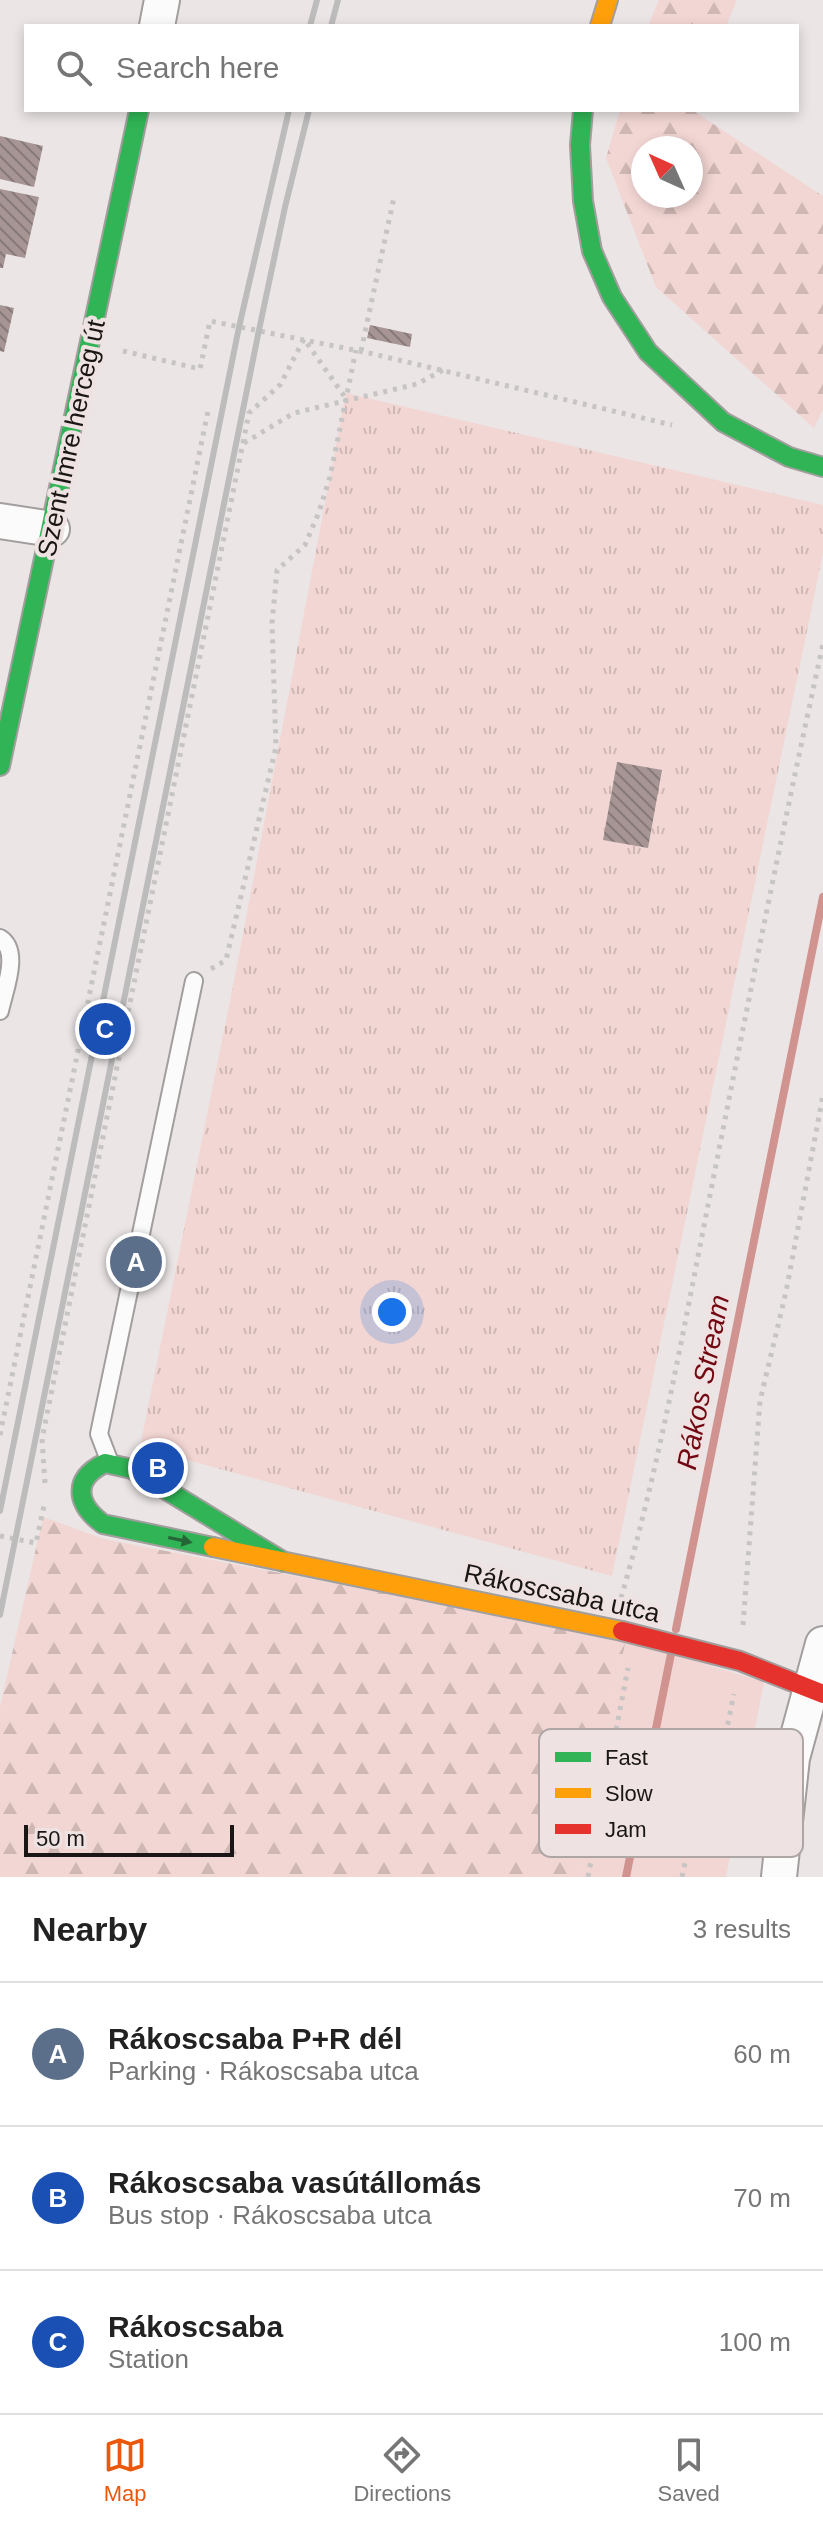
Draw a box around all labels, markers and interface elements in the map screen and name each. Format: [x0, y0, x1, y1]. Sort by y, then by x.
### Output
search box [24, 24, 799, 112]
icon: search [52, 46, 96, 90]
text: Search here [116, 51, 279, 84]
north arrow [631, 136, 703, 208]
street label: Szent Imre herceg út [31, 316, 111, 559]
pin: C [79, 999, 131, 1059]
pin: A [110, 1232, 162, 1292]
your location [372, 1292, 412, 1332]
water label: Rákos Stream [671, 1292, 735, 1472]
pin: B [132, 1438, 184, 1498]
one-way arrow [167, 1535, 192, 1547]
street label: Rákoscsaba utca [461, 1558, 663, 1629]
legend [539, 1729, 803, 1857]
text: Fast [605, 1745, 648, 1770]
text: Slow [605, 1781, 653, 1806]
text: Jam [605, 1817, 647, 1842]
scale bar [24, 1821, 234, 1857]
text: 50 m [36, 1826, 85, 1851]
text: Nearby [32, 1910, 147, 1948]
text: 3 results [693, 1914, 791, 1944]
text: Rákoscsaba P+R dél [108, 2022, 402, 2055]
text: A [49, 2039, 67, 2069]
text: 60 m [733, 2039, 791, 2069]
text: Parking · Rákoscsaba utca [108, 2056, 419, 2086]
text: Rákoscsaba vasútállomás [108, 2166, 482, 2199]
text: B [49, 2183, 67, 2213]
text: 70 m [733, 2183, 791, 2213]
text: Bus stop · Rákoscsaba utca [108, 2200, 432, 2230]
text: Rákoscsaba [108, 2310, 283, 2343]
text: C [49, 2327, 67, 2357]
text: 100 m [719, 2327, 791, 2357]
text: Station [108, 2344, 189, 2374]
tab: Map [103, 2433, 147, 2507]
tab: Directions [353, 2433, 451, 2507]
tab: Saved [657, 2433, 720, 2507]

